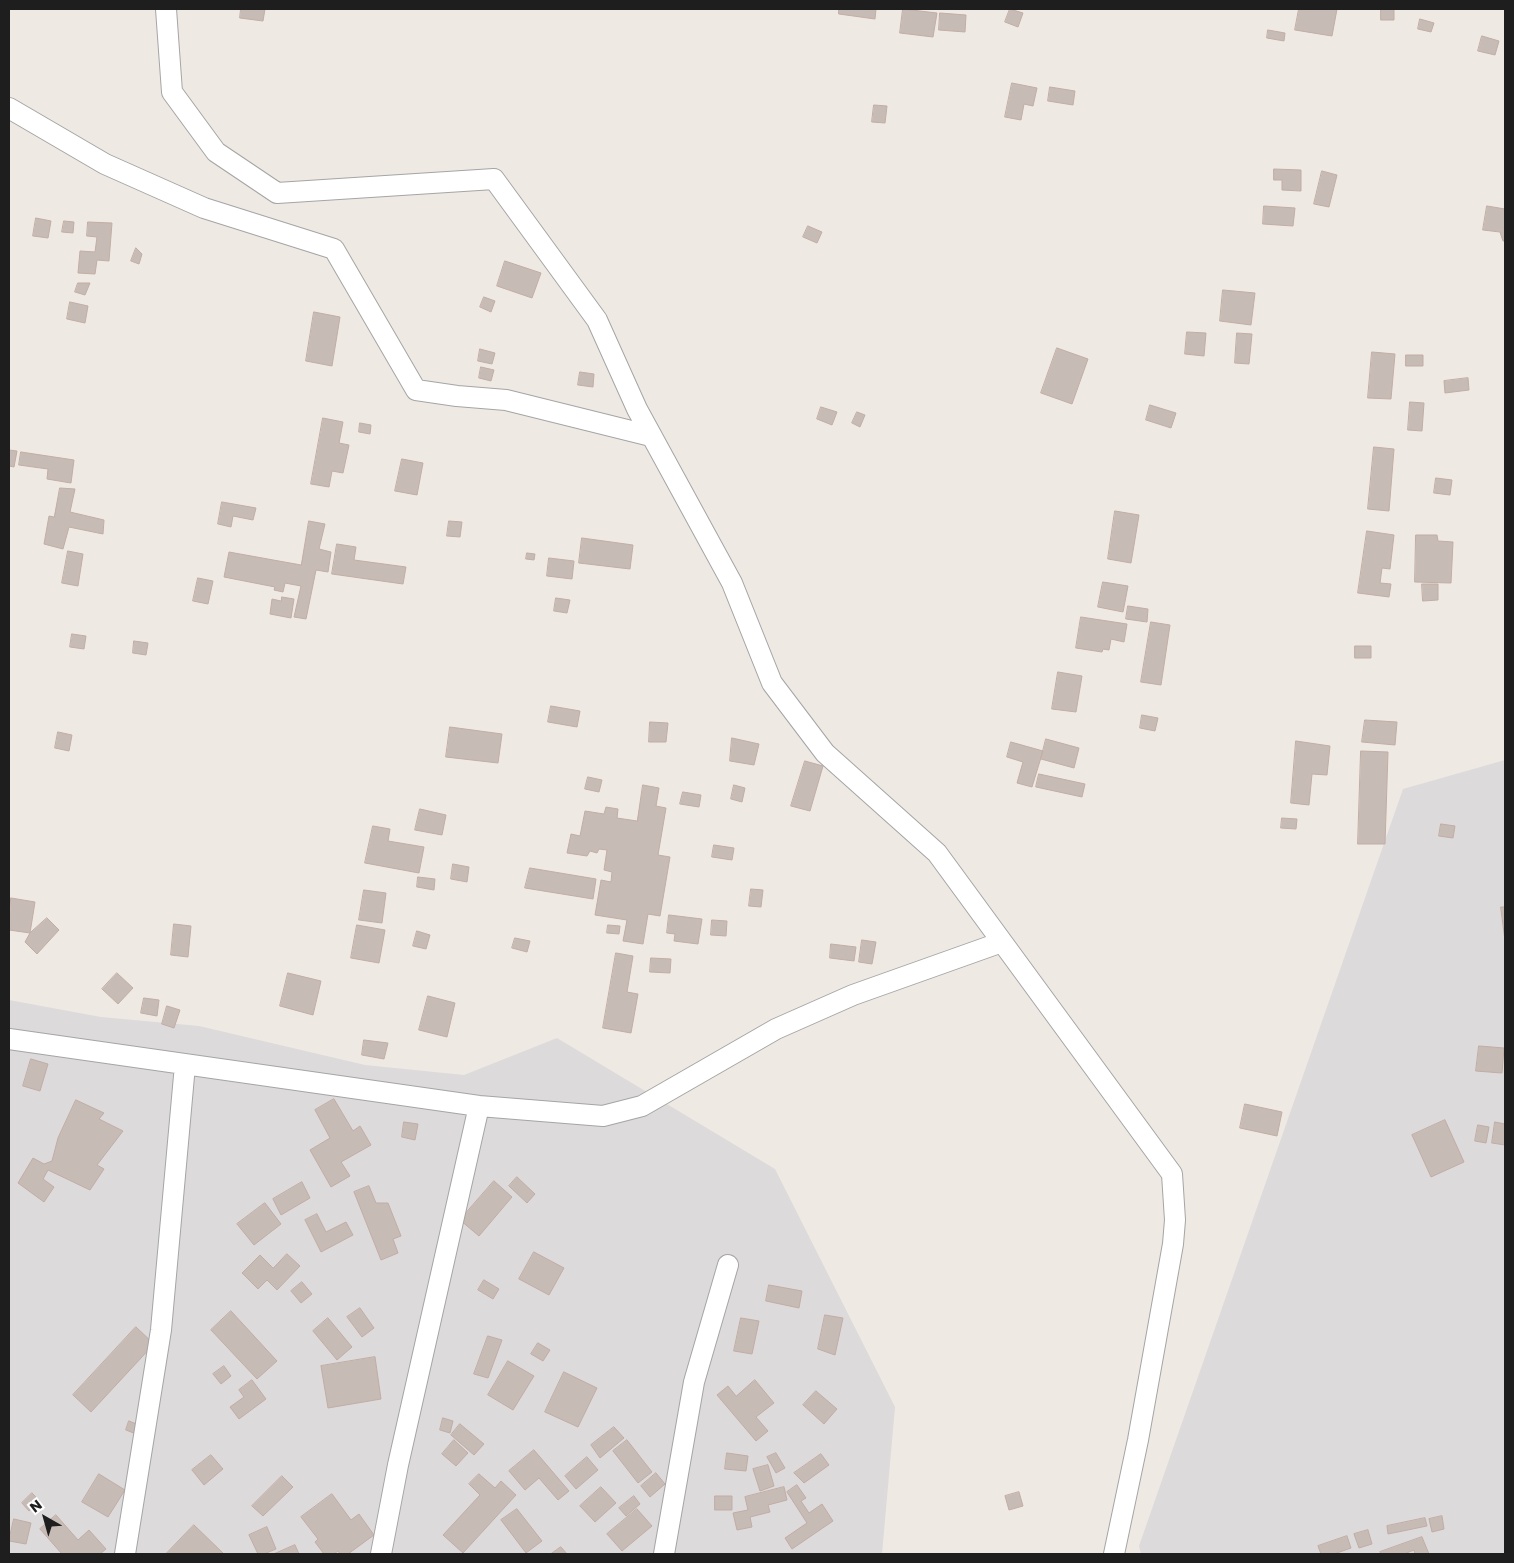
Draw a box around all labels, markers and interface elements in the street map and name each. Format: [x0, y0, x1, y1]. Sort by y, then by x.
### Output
north arrow [20, 1493, 70, 1543]
text: N [25, 1495, 46, 1517]

